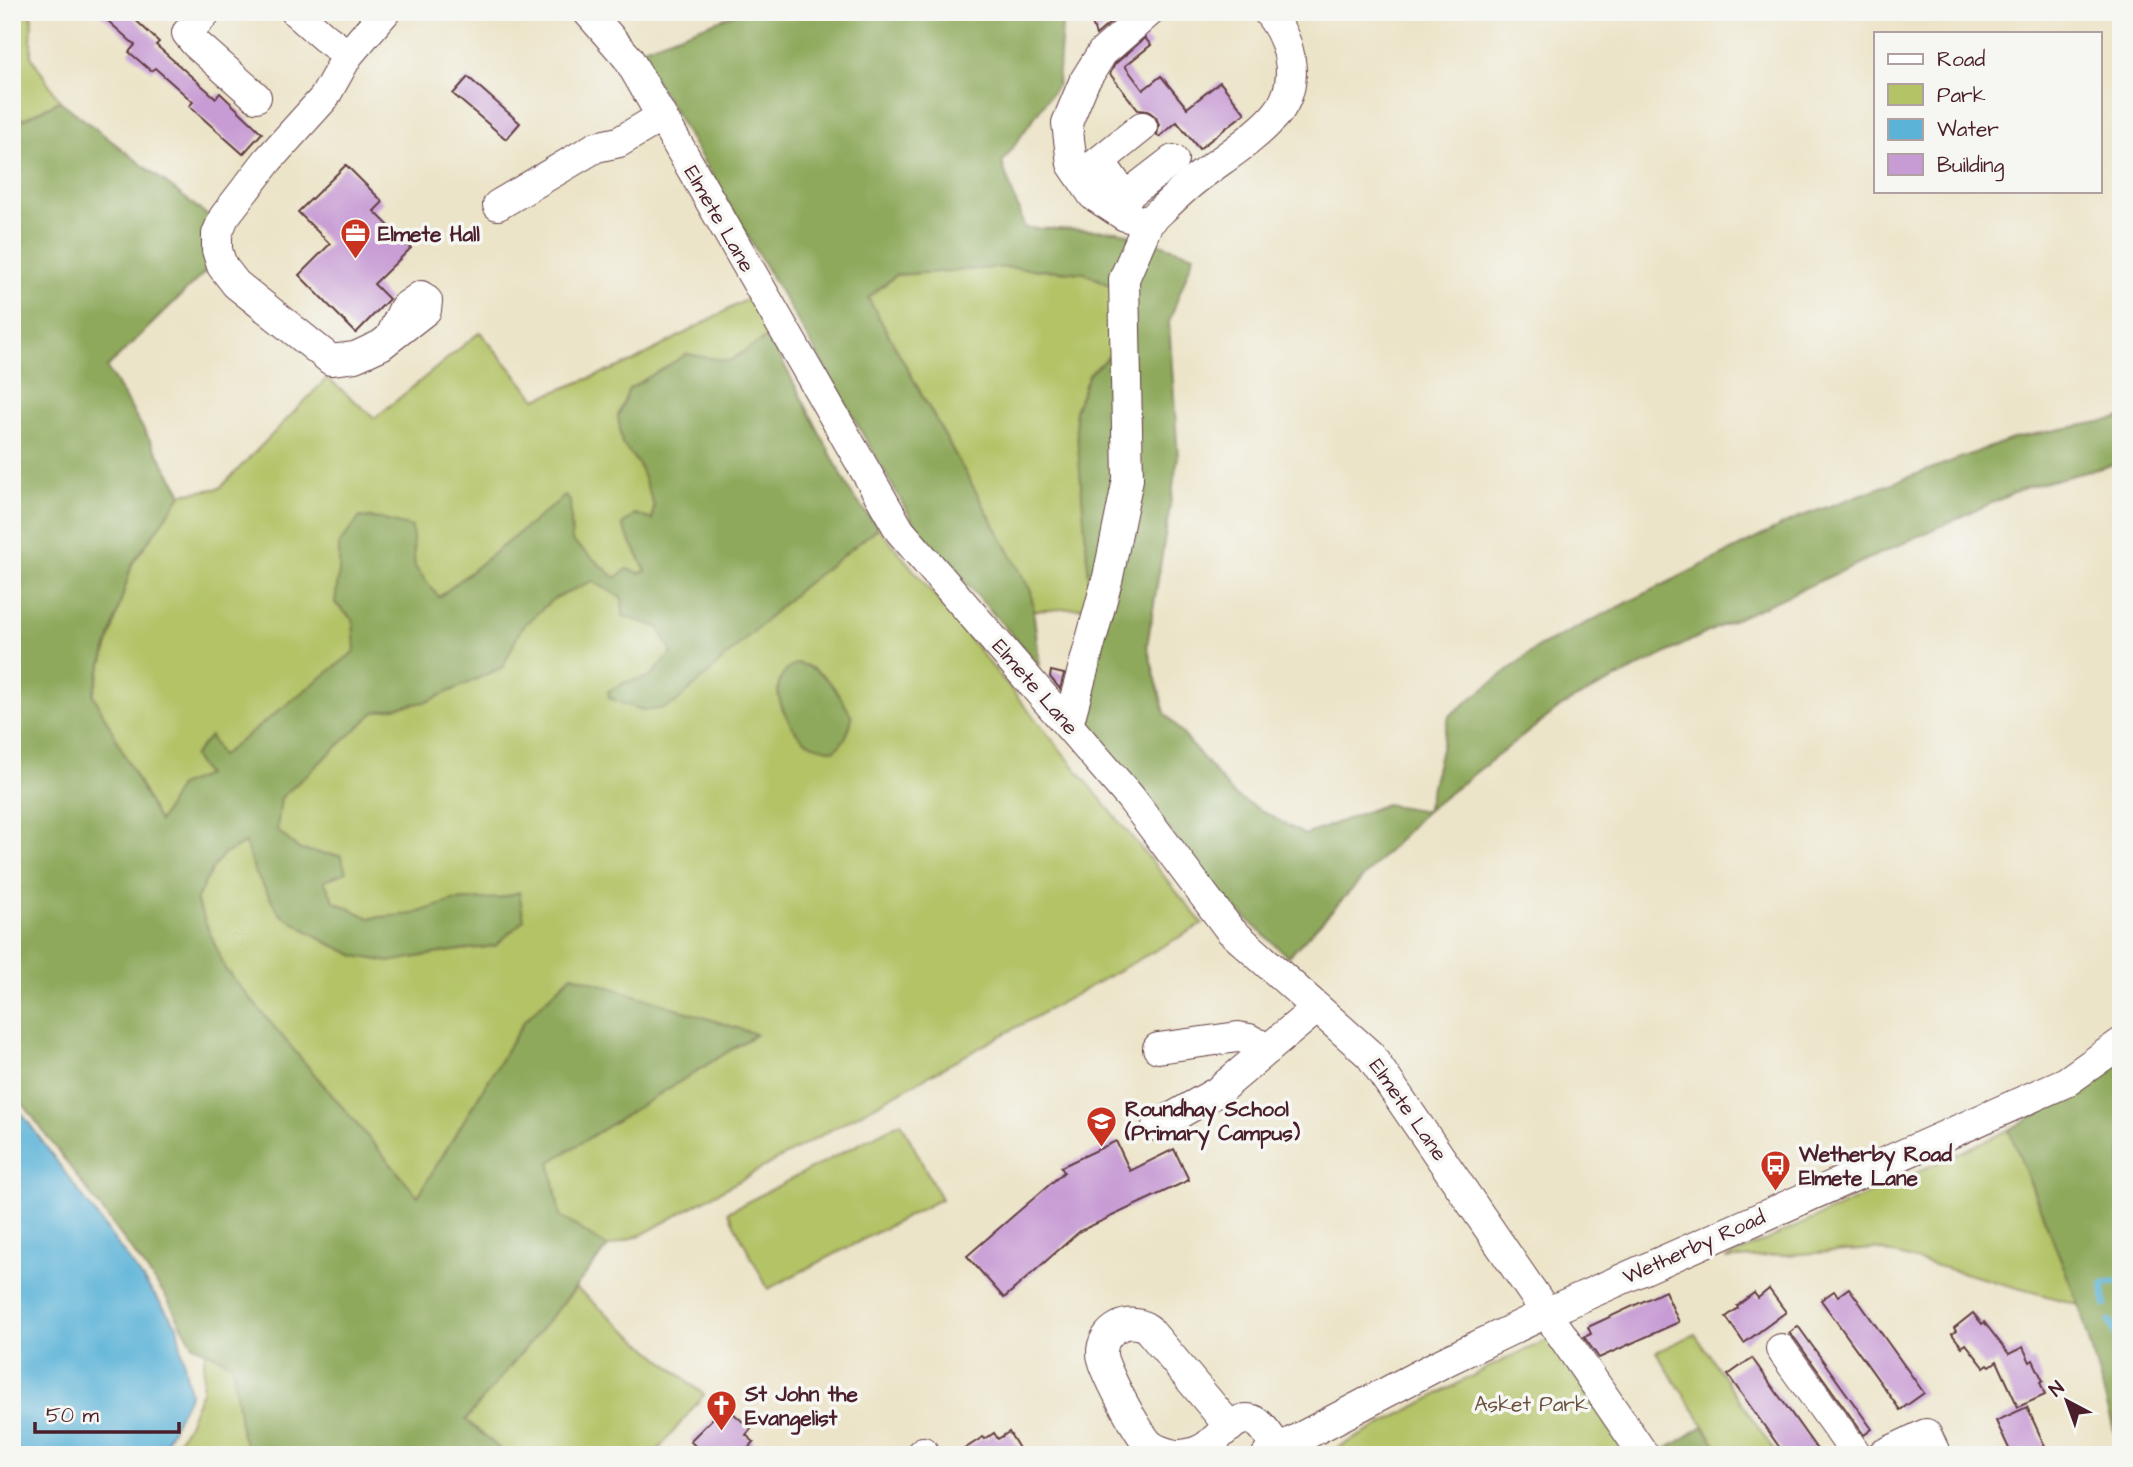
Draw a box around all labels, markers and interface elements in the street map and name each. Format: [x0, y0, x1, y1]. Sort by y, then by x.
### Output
legend [1874, 32, 2102, 192]
text: Road [1937, 45, 1985, 74]
text: Park [1937, 81, 1986, 110]
text: Water [1937, 115, 1999, 144]
text: Building [1937, 151, 2005, 182]
street label: Elmete Lane [677, 160, 761, 278]
office icon: Elmete Hall [338, 217, 372, 261]
place label: Elmete Hall [378, 220, 480, 249]
street label: Elmete Lane [985, 633, 1085, 741]
street label: Elmete Lane [1362, 1053, 1454, 1167]
place label: Roundhay School (Primary Campus) [1124, 1095, 1301, 1151]
school or university icon: Roundhay School (Primary Campus) [1085, 1104, 1119, 1148]
place label: Wetherby Road Elmete Lane [1798, 1140, 1952, 1193]
bus stop icon: Wetherby Road Elmete Lane [1759, 1149, 1793, 1193]
street label: Wetherby Road [1618, 1203, 1771, 1293]
north arrow [2032, 1366, 2102, 1436]
text: N [2043, 1375, 2070, 1403]
place label: St John the Evangelist [744, 1380, 859, 1435]
church icon: St John the Evangelist [705, 1389, 739, 1433]
scale bar [35, 1390, 178, 1434]
park label: Asket Park [1474, 1390, 1588, 1419]
text: 50 m [46, 1401, 100, 1430]

